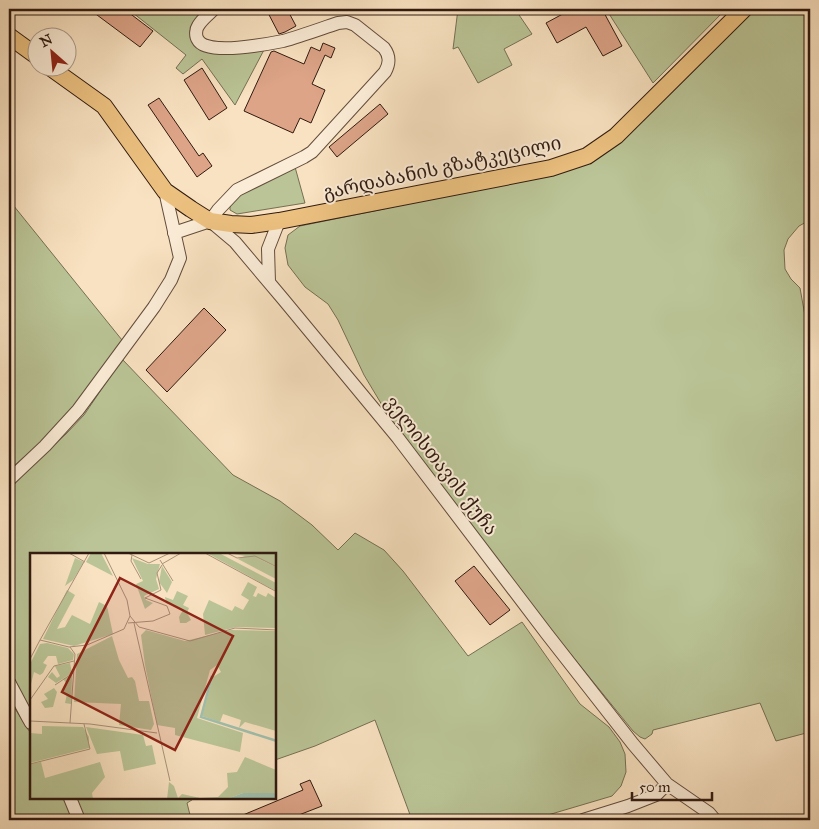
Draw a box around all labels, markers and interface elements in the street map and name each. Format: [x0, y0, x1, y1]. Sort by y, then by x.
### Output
north arrow [28, 28, 78, 78]
text: N [37, 31, 56, 51]
street label: გარდაბანის გზატკეცილი [321, 131, 563, 204]
street label: ველისთავის ქუჩა [380, 391, 503, 540]
inset map [30, 553, 276, 799]
scale bar [632, 769, 712, 801]
text: 50 m [639, 778, 671, 796]

